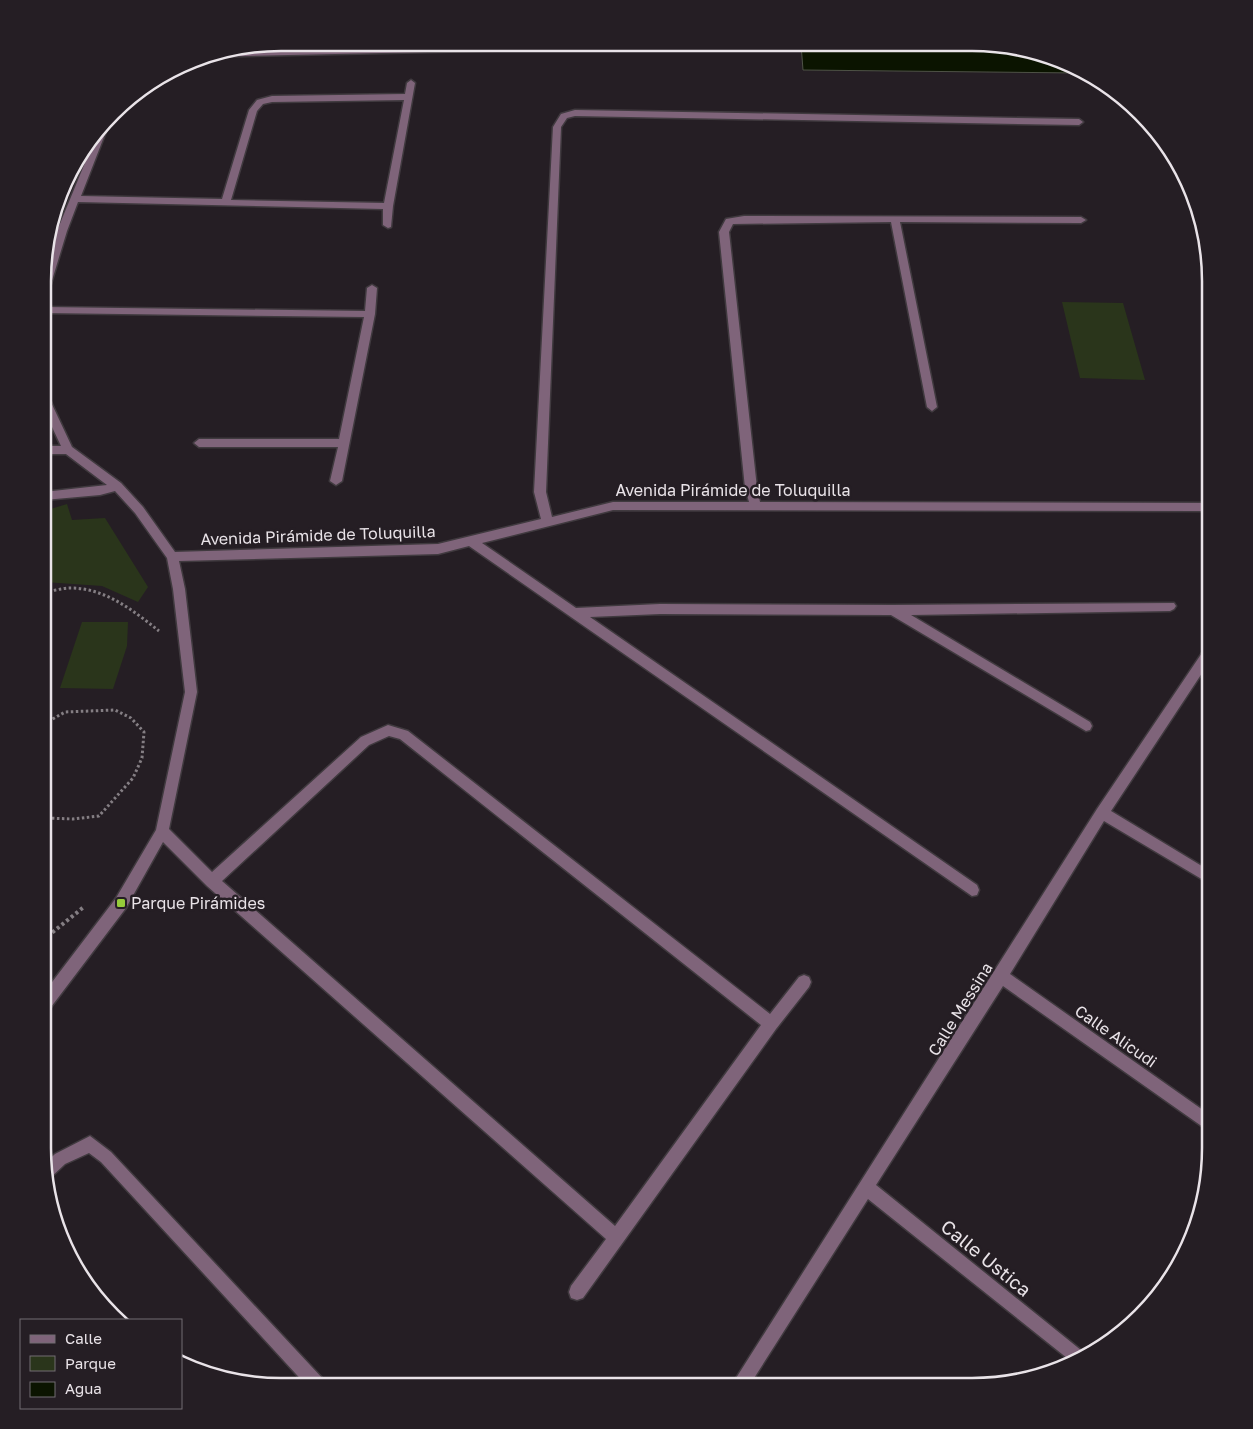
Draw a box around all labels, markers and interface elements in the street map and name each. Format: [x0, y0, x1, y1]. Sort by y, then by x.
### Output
street label: Avenida Pirámide de Toluquilla [615, 480, 851, 500]
street label: Avenida Pirámide de Toluquilla [200, 521, 436, 549]
place label: Parque Pirámides [131, 893, 265, 913]
marker: Parque Pirámides [115, 897, 127, 909]
street label: Calle Messina [923, 959, 997, 1059]
street label: Calle Alicudi [1071, 1000, 1161, 1072]
street label: Calle Ustica [937, 1214, 1036, 1301]
legend [20, 1319, 182, 1409]
text: Calle [65, 1329, 102, 1347]
text: Parque [65, 1354, 116, 1372]
text: Agua [65, 1379, 102, 1397]

